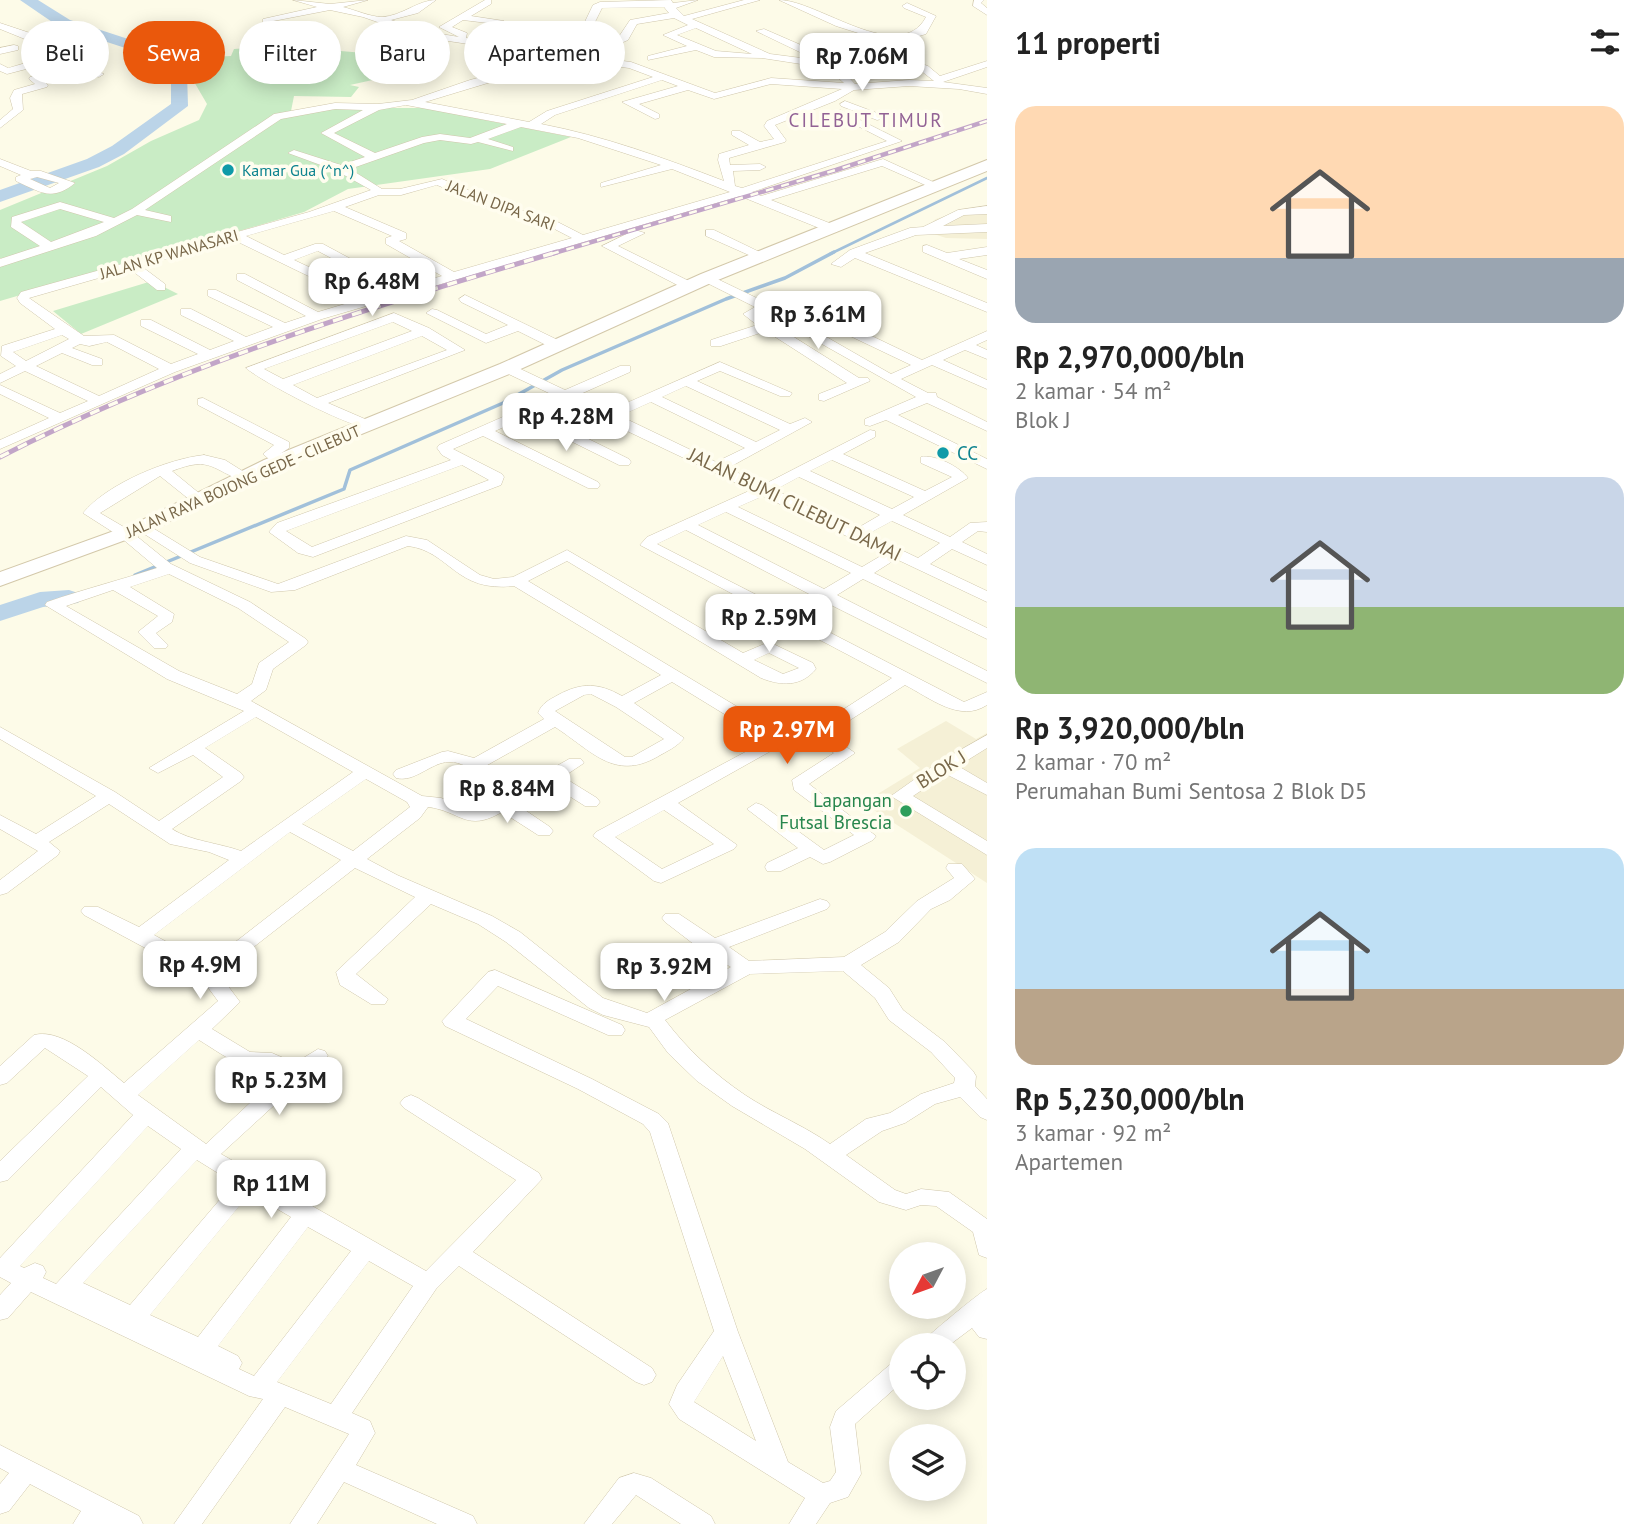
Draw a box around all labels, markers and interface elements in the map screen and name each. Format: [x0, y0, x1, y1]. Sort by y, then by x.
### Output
chip: Beli [21, 21, 109, 84]
chip: Sewa [123, 21, 225, 84]
chip: Filter [239, 21, 341, 84]
chip: Baru [355, 21, 450, 84]
chip: Apartemen [464, 21, 625, 84]
text: 11 properti [1015, 23, 1161, 62]
icon: filters [1586, 23, 1624, 61]
pin: Rp 7.06M [790, 34, 934, 93]
text: Rp 7.06M [816, 41, 908, 70]
district label: CILEBUT TIMUR [789, 108, 943, 132]
icon: home [1257, 151, 1383, 277]
place label: Kamar Gua (^n^) [242, 160, 354, 180]
marker: Kamar Gua (^n^) [220, 162, 236, 178]
street label: JALAN DIPA SARI [443, 175, 558, 235]
street label: JALAN KP WANASARI [96, 225, 241, 284]
pin: Rp 6.48M [300, 258, 444, 318]
text: Rp 6.48M [324, 266, 420, 295]
pin: Rp 3.61M [746, 292, 890, 351]
text: Rp 3.61M [770, 299, 866, 328]
text: Rp 2,970,000/bln [1015, 337, 1245, 376]
text: 2 kamar · 54 m² [1015, 376, 1171, 405]
pin: Rp 4.28M [494, 393, 638, 453]
text: Rp 4.28M [518, 401, 614, 430]
text: Blok J [1015, 405, 1071, 434]
street label: JALAN RAYA BOJONG GEDE - CILEBUT [122, 420, 363, 542]
street label: JALAN BUMI CILEBUT DAMAI [684, 441, 905, 566]
place label: CC [957, 441, 978, 465]
marker: CC [935, 445, 951, 461]
icon: home [1257, 522, 1383, 648]
pin: Rp 2.59M [697, 594, 841, 654]
text: Rp 2.59M [721, 602, 817, 631]
pin: Rp 2.97M [715, 706, 859, 766]
text: Rp 3,920,000/bln [1015, 708, 1245, 747]
text: Rp 2.97M [739, 714, 835, 743]
street label: BLOK J [912, 744, 970, 794]
text: 2 kamar · 70 m² [1015, 747, 1171, 776]
pin: Rp 8.84M [435, 766, 579, 825]
text: Rp 8.84M [459, 773, 555, 802]
text: Perumahan Bumi Sentosa 2 Blok D5 [1015, 776, 1367, 805]
place label: Lapangan Futsal Brescia [779, 788, 892, 834]
marker: Lapangan Futsal Brescia [898, 803, 914, 819]
icon: home [1257, 893, 1383, 1019]
pin: Rp 4.9M [135, 942, 265, 1001]
pin: Rp 3.92M [592, 944, 736, 1003]
text: Rp 4.9M [159, 949, 241, 978]
text: Rp 3.92M [616, 951, 712, 980]
pin: Rp 5.23M [207, 1058, 351, 1117]
text: Rp 5.23M [231, 1065, 327, 1094]
text: Rp 5,230,000/bln [1015, 1079, 1245, 1118]
text: 3 kamar · 92 m² [1015, 1118, 1171, 1147]
text: Apartemen [1015, 1147, 1123, 1176]
pin: Rp 11M [214, 1160, 328, 1220]
text: Rp 11M [233, 1168, 309, 1197]
north arrow [889, 1242, 966, 1320]
map controls [889, 1242, 966, 1501]
button: locate [889, 1333, 966, 1410]
button: layers [889, 1424, 966, 1501]

